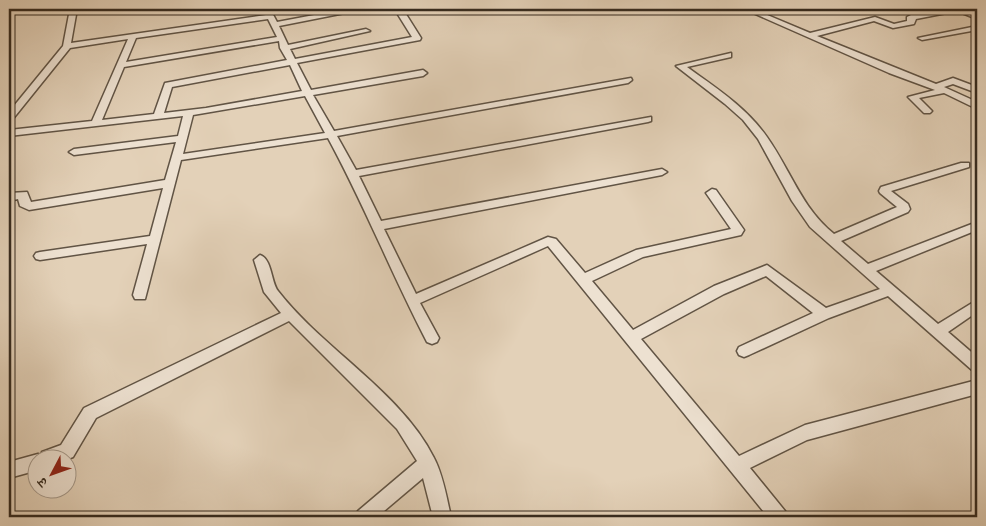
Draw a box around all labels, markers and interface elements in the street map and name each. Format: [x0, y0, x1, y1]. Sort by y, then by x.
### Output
north arrow [28, 448, 78, 498]
text: उ [33, 473, 52, 491]

